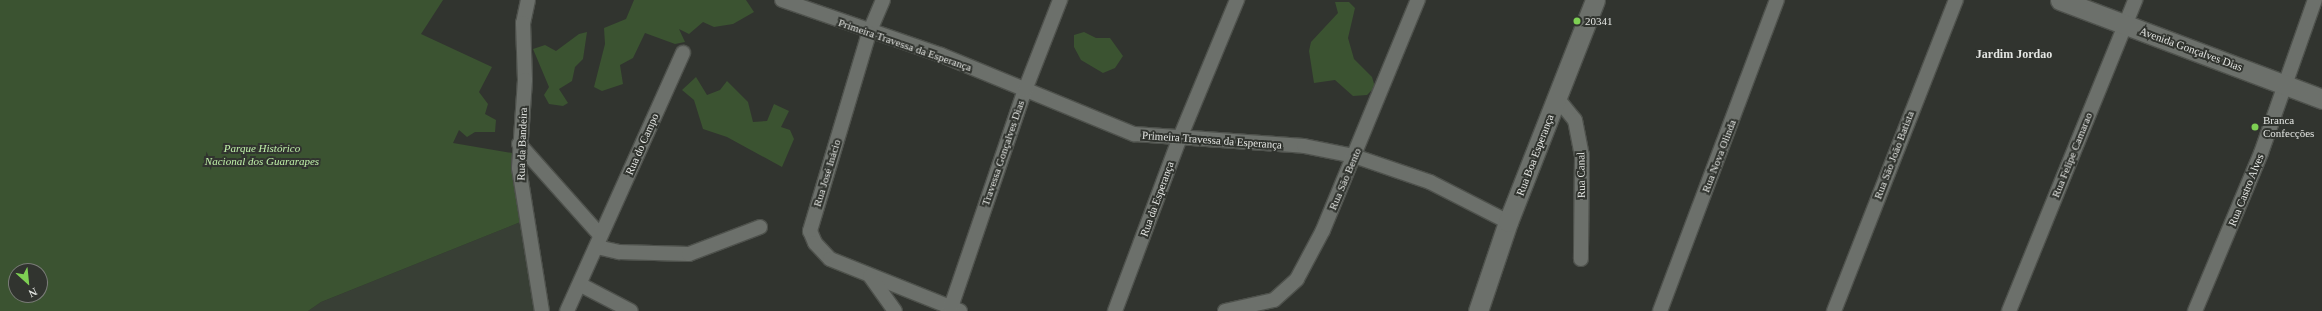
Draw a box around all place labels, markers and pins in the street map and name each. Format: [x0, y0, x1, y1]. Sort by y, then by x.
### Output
place label: 20341 [1585, 14, 1612, 28]
marker: 20341 [1572, 16, 1582, 26]
place label: Branca Confecções [2263, 114, 2314, 140]
marker: Branca Confecções [2250, 122, 2260, 132]

